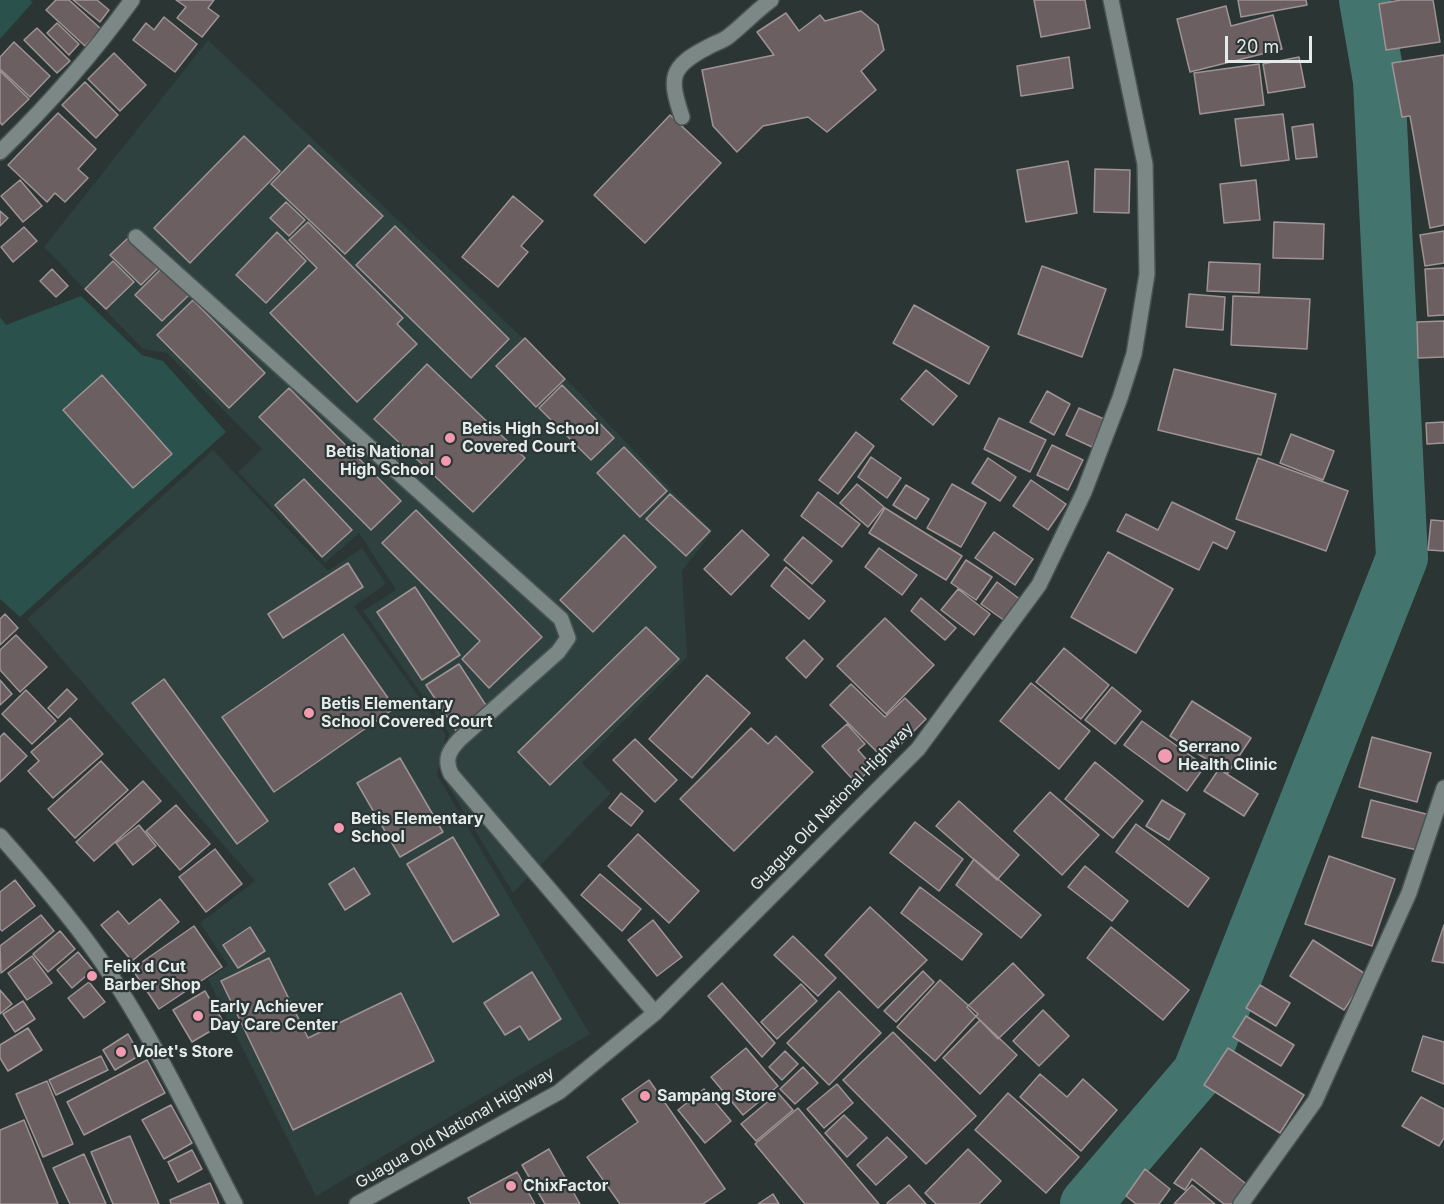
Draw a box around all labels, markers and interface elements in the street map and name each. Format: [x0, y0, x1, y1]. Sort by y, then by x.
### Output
scale bar [1228, 24, 1315, 62]
text: 20 m [1236, 36, 1279, 57]
place label: Betis High School Covered Court [462, 419, 599, 457]
marker: Betis High School Covered Court [443, 431, 457, 445]
place label: Betis National High School [326, 442, 434, 480]
marker: Betis National High School [439, 454, 453, 468]
place label: Betis Elementary School Covered Court [321, 694, 493, 732]
marker: Betis Elementary School Covered Court [302, 706, 316, 720]
street label: Guagua Old National Highway [747, 719, 917, 895]
place label: Serrano Health Clinic [1178, 737, 1277, 775]
marker: Serrano Health Clinic [1156, 747, 1174, 765]
place label: Betis Elementary School [351, 809, 483, 847]
marker: Betis Elementary School [332, 821, 346, 835]
place label: Felix d Cut Barber Shop [104, 957, 201, 995]
marker: Felix d Cut Barber Shop [85, 969, 99, 983]
place label: Early Achiever Day Care Center [210, 997, 338, 1035]
marker: Early Achiever Day Care Center [191, 1009, 205, 1023]
place label: Volet's Store [133, 1042, 233, 1062]
marker: Volet's Store [114, 1045, 128, 1059]
street label: Guagua Old National Highway [352, 1063, 558, 1193]
place label: Sampang Store [657, 1086, 776, 1106]
marker: Sampang Store [638, 1089, 652, 1103]
place label: ChixFactor [523, 1176, 608, 1196]
marker: ChixFactor [504, 1179, 518, 1193]

